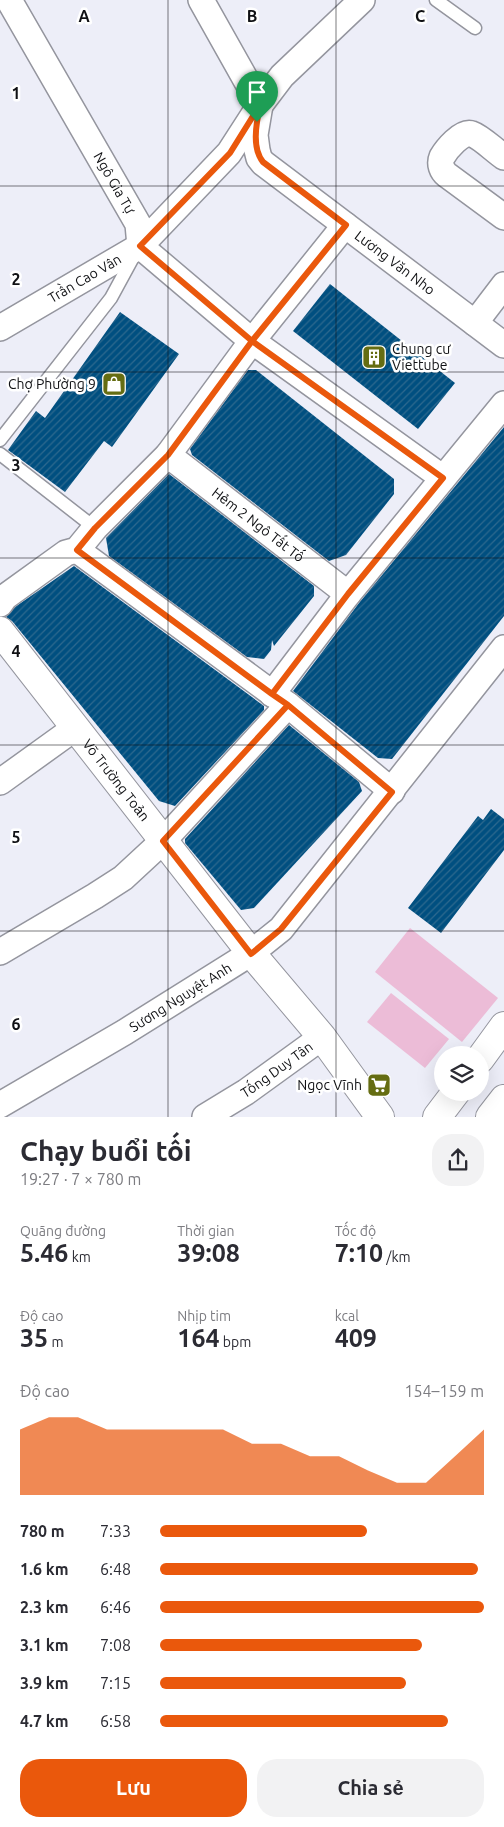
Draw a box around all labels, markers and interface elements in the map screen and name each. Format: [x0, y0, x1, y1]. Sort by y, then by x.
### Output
text: A [78, 7, 90, 25]
text: B [247, 7, 257, 25]
text: C [415, 7, 425, 25]
pin [236, 71, 278, 122]
icon: arrive [243, 78, 271, 106]
text: 1 [11, 84, 21, 102]
street label: Ngô Gia Tự [90, 149, 139, 217]
street label: Lương Văn Nho [352, 227, 438, 298]
street label: Trần Cao Vân [45, 251, 124, 306]
text: 2 [11, 270, 21, 288]
place label: Chung cư Viettube [392, 341, 451, 373]
building icon: Chung cư Viettube [361, 344, 387, 370]
shop icon: Chợ Phường 9 [101, 371, 127, 397]
place label: Chợ Phường 9 [8, 376, 96, 392]
text: 3 [11, 456, 21, 474]
street label: Hẻm 2 Ngô Tất Tố [209, 484, 309, 565]
text: 4 [11, 642, 21, 660]
street label: Võ Trường Toản [79, 736, 153, 824]
text: 5 [11, 828, 21, 846]
street label: Sương Nguyệt Anh [126, 959, 234, 1035]
text: 6 [11, 1015, 21, 1033]
street label: Tống Duy Tân [238, 1038, 316, 1101]
map controls [434, 1046, 489, 1101]
button: layers [434, 1046, 489, 1101]
supermarket icon: Ngọc Vĩnh [366, 1072, 392, 1098]
place label: Ngọc Vĩnh [297, 1077, 362, 1093]
button: share [432, 1134, 484, 1186]
text: Chạy buổi tối [20, 1135, 192, 1166]
text: 19:27 · 7 × 780 m [20, 1170, 141, 1188]
text: Quãng đường [20, 1223, 106, 1239]
text: Thời gian [177, 1223, 235, 1239]
text: Tốc độ [335, 1223, 376, 1239]
text: 5.46 [20, 1239, 68, 1267]
text: 39:08 [177, 1239, 240, 1267]
text: 7:10 [335, 1239, 383, 1267]
text: km [68, 1249, 91, 1265]
text: /km [383, 1249, 411, 1265]
text: Độ cao [20, 1308, 63, 1324]
text: Nhịp tim [177, 1308, 231, 1324]
text: kcal [335, 1308, 359, 1324]
text: 35 [20, 1324, 48, 1352]
text: 164 [177, 1324, 220, 1352]
text: 409 [335, 1324, 377, 1352]
text: m [48, 1334, 64, 1350]
text: bpm [220, 1334, 251, 1350]
text: Độ cao [20, 1382, 70, 1400]
text: 154–159 m [404, 1382, 484, 1400]
text: 780 m [20, 1522, 65, 1540]
text: 7:33 [100, 1522, 131, 1540]
text: 1.6 km [20, 1560, 69, 1578]
text: 6:48 [100, 1560, 131, 1578]
text: 2.3 km [20, 1598, 69, 1616]
text: 6:46 [100, 1598, 131, 1616]
text: 3.1 km [20, 1636, 69, 1654]
text: 7:08 [100, 1636, 131, 1654]
text: 3.9 km [20, 1674, 69, 1692]
text: 7:15 [100, 1674, 131, 1692]
text: 4.7 km [20, 1712, 69, 1730]
text: 6:58 [100, 1712, 131, 1730]
button: Lưu [20, 1759, 247, 1817]
button: Chia sẻ [257, 1759, 484, 1817]

